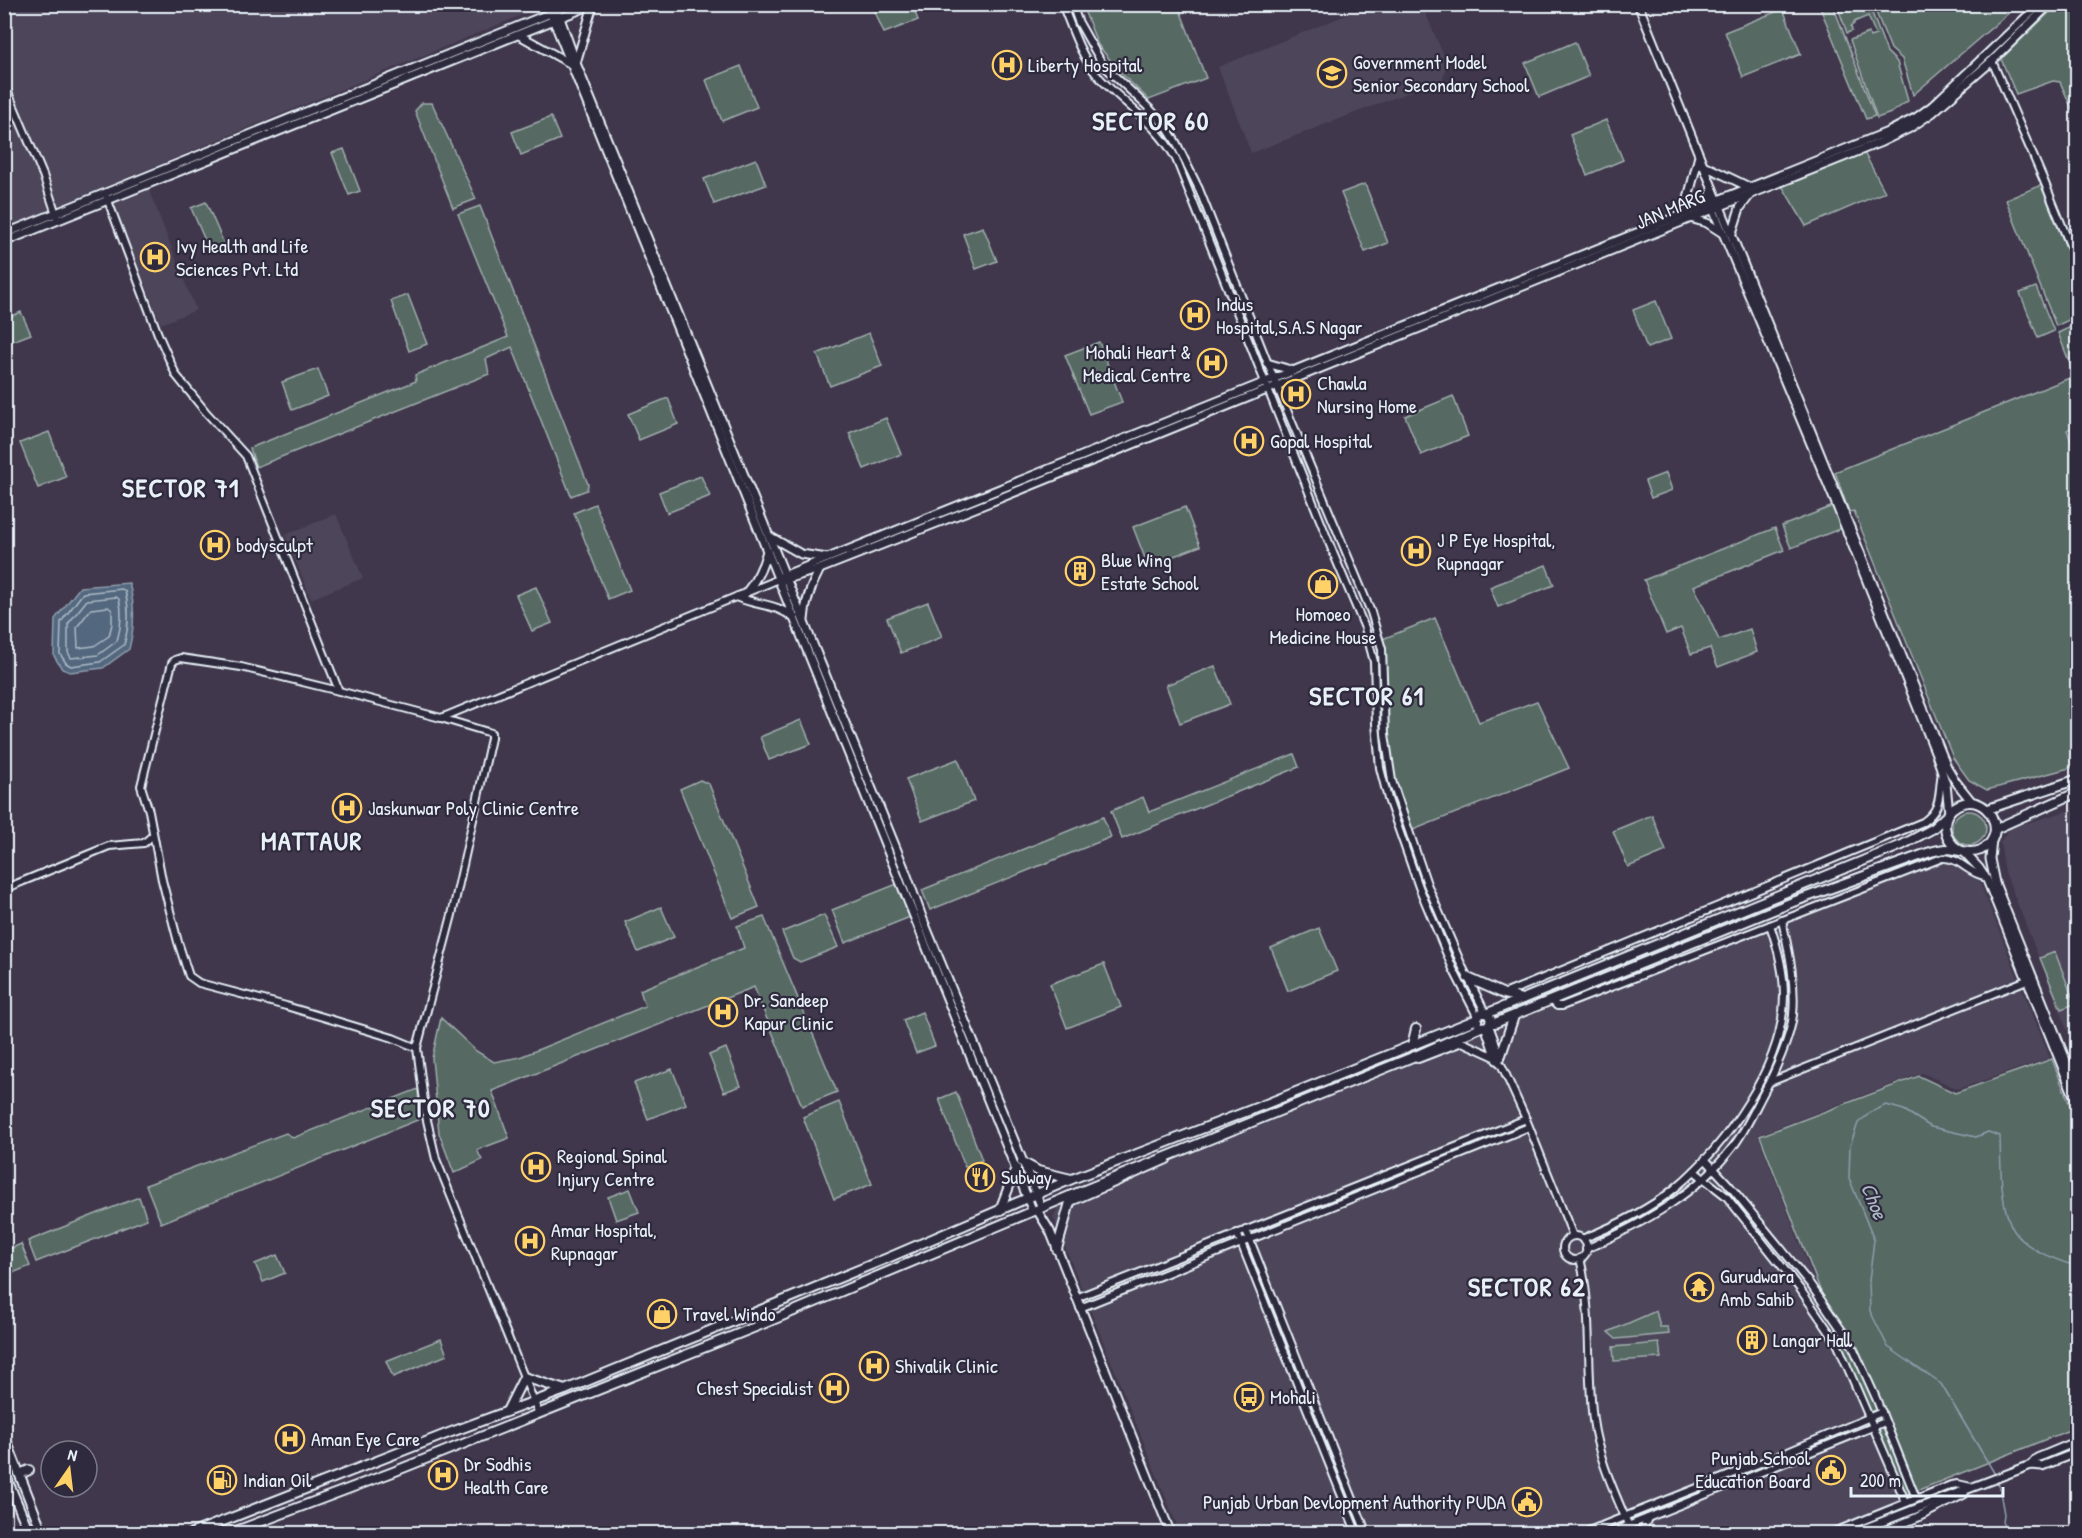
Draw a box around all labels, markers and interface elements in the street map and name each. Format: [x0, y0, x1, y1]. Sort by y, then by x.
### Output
place label: Government Model Senior Secondary School [1353, 48, 1530, 98]
hospital icon: Liberty Hospital [991, 49, 1023, 81]
place label: Liberty Hospital [1028, 51, 1143, 78]
school or university icon: Government Model Senior Secondary School [1316, 57, 1348, 89]
district label: SECTOR 60 [1092, 103, 1210, 138]
street label: JAN MARG [1631, 182, 1709, 235]
place label: Ivy Health and Life Sciences Pvt. Ltd [176, 232, 308, 282]
hospital icon: Ivy Health and Life Sciences Pvt. Ltd [139, 241, 171, 273]
place label: Indus Hospital,S.A.S Nagar [1216, 290, 1363, 340]
hospital icon: Indus Hospital,S.A.S Nagar [1179, 299, 1211, 331]
place label: Mohali Heart & Medical Centre [1083, 338, 1191, 388]
hospital icon: Mohali Heart & Medical Centre [1196, 347, 1228, 379]
place label: Chawla Nursing Home [1317, 369, 1417, 419]
hospital icon: Chawla Nursing Home [1280, 378, 1312, 410]
hospital icon: Gopal Hospital [1233, 425, 1265, 457]
place label: Gopal Hospital [1270, 427, 1373, 454]
district label: SECTOR 71 [122, 470, 240, 505]
place label: J P Eye Hospital, Rupnagar [1437, 526, 1555, 576]
hospital icon: bodysculpt [199, 529, 231, 561]
place label: bodysculpt [236, 531, 314, 558]
hospital icon: J P Eye Hospital, Rupnagar [1400, 535, 1432, 567]
place label: Blue Wing Estate School [1101, 546, 1199, 596]
building icon: Blue Wing Estate School [1064, 555, 1096, 587]
shop icon: Homoeo Medicine House [1307, 568, 1339, 600]
place label: Homoeo Medicine House [1269, 600, 1377, 650]
district label: SECTOR 61 [1309, 678, 1425, 713]
hospital icon: Jaskunwar Poly Clinic Centre [331, 792, 363, 824]
place label: Jaskunwar Poly Clinic Centre [368, 794, 579, 821]
district label: MATTAUR [261, 823, 363, 858]
place label: Dr. Sandeep Kapur Clinic [744, 986, 833, 1036]
hospital icon: Dr. Sandeep Kapur Clinic [707, 996, 739, 1028]
district label: SECTOR 70 [371, 1090, 491, 1125]
place label: Regional Spinal Injury Centre [557, 1142, 667, 1192]
hospital icon: Regional Spinal Injury Centre [520, 1151, 552, 1183]
restaurant icon: Subway [964, 1161, 996, 1193]
place label: Subway [1001, 1163, 1052, 1190]
water label: Choe [1854, 1178, 1895, 1225]
place label: Amar Hospital, Rupnagar [551, 1216, 657, 1266]
hospital icon: Amar Hospital, Rupnagar [514, 1225, 546, 1257]
place label: Gurudwara Amb Sahib [1720, 1262, 1794, 1312]
district label: SECTOR 62 [1468, 1269, 1586, 1304]
temple icon: Gurudwara Amb Sahib [1683, 1271, 1715, 1303]
shop icon: Travel Windo [646, 1298, 678, 1330]
place label: Travel Windo [683, 1300, 775, 1327]
building icon: Langar Hall [1736, 1324, 1768, 1356]
place label: Langar Hall [1773, 1326, 1853, 1353]
hospital icon: Shivalik Clinic [858, 1350, 890, 1382]
place label: Shivalik Clinic [895, 1352, 998, 1379]
hospital icon: Chest Specialist [818, 1372, 850, 1404]
place label: Chest Specialist [696, 1374, 814, 1401]
bus stop icon: Mohali [1233, 1381, 1265, 1413]
place label: Mohali [1270, 1383, 1316, 1410]
hospital icon: Aman Eye Care [274, 1423, 306, 1455]
place label: Aman Eye Care [311, 1425, 420, 1452]
north arrow [39, 1439, 99, 1499]
text: N [66, 1443, 80, 1466]
place label: Punjab School Education Board [1695, 1444, 1811, 1494]
place label: Dr Sodhis Health Care [464, 1450, 549, 1500]
public building icon: Punjab School Education Board [1815, 1454, 1847, 1486]
hospital icon: Dr Sodhis Health Care [427, 1459, 459, 1491]
scale bar [1851, 1460, 2002, 1498]
fuel station icon: Indian Oil [206, 1464, 238, 1496]
place label: Indian Oil [243, 1466, 312, 1493]
text: 200 m [1860, 1468, 1901, 1493]
public building icon: Punjab Urban Devlopment Authority PUDA [1511, 1486, 1543, 1518]
place label: Punjab Urban Devlopment Authority PUDA [1203, 1488, 1506, 1515]

